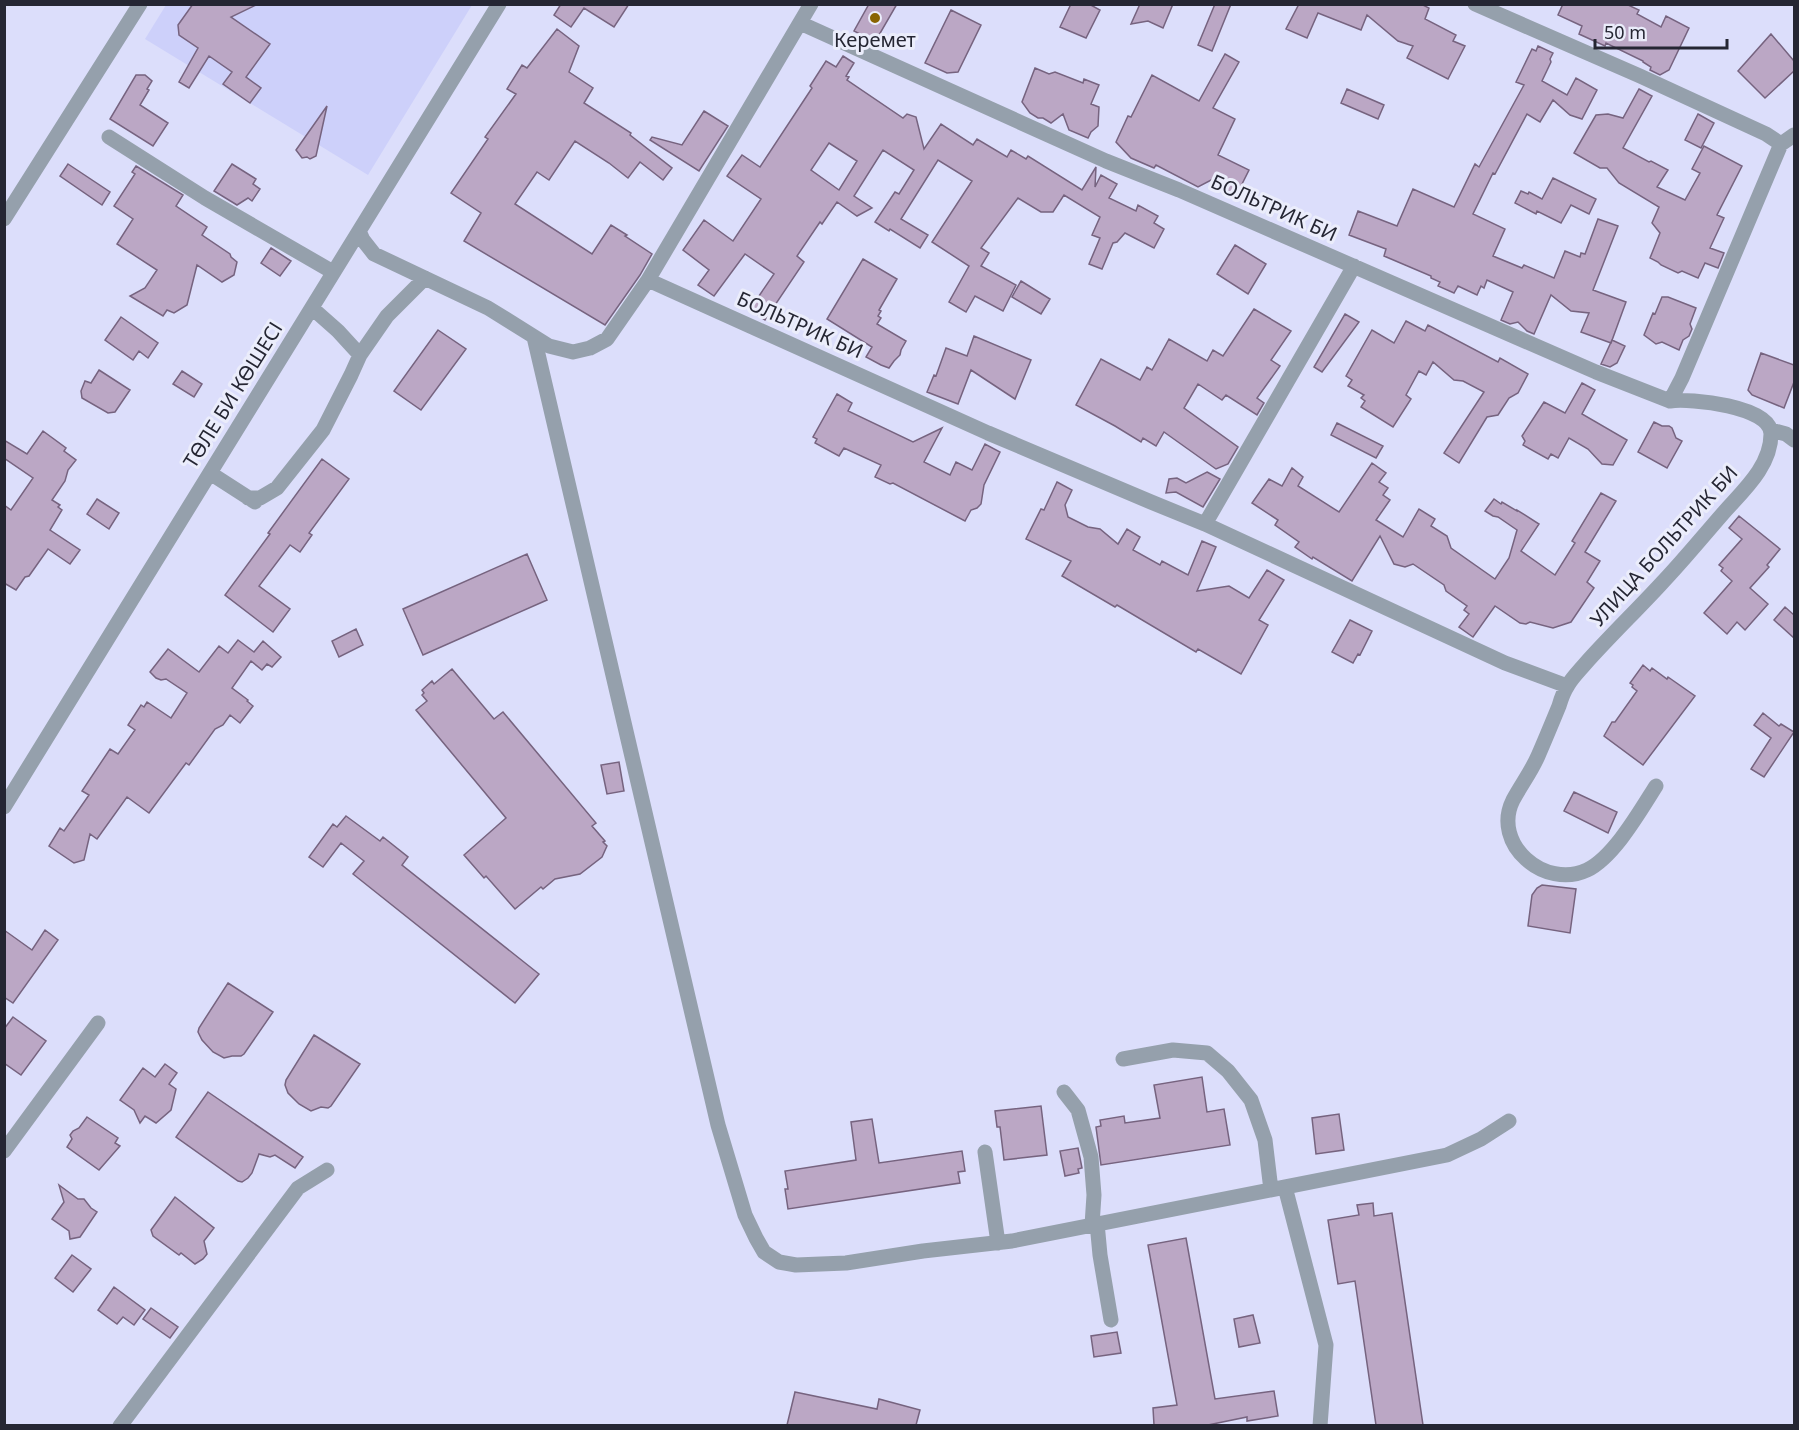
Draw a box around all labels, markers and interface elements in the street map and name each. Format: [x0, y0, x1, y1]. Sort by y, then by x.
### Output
marker: Керемет [868, 11, 882, 25]
scale bar [1595, 12, 1727, 50]
text: 50 m [1604, 20, 1646, 44]
place label: Керемет [834, 26, 916, 53]
street label: БОЛЬТРИК БИ [1207, 168, 1342, 247]
street label: БОЛЬТРИК БИ [733, 285, 868, 364]
street label: ТӨЛЕ БИ КӨШЕСІ [177, 317, 288, 473]
street label: УЛИЦА БОЛЬТРИК БИ [1584, 459, 1743, 632]

